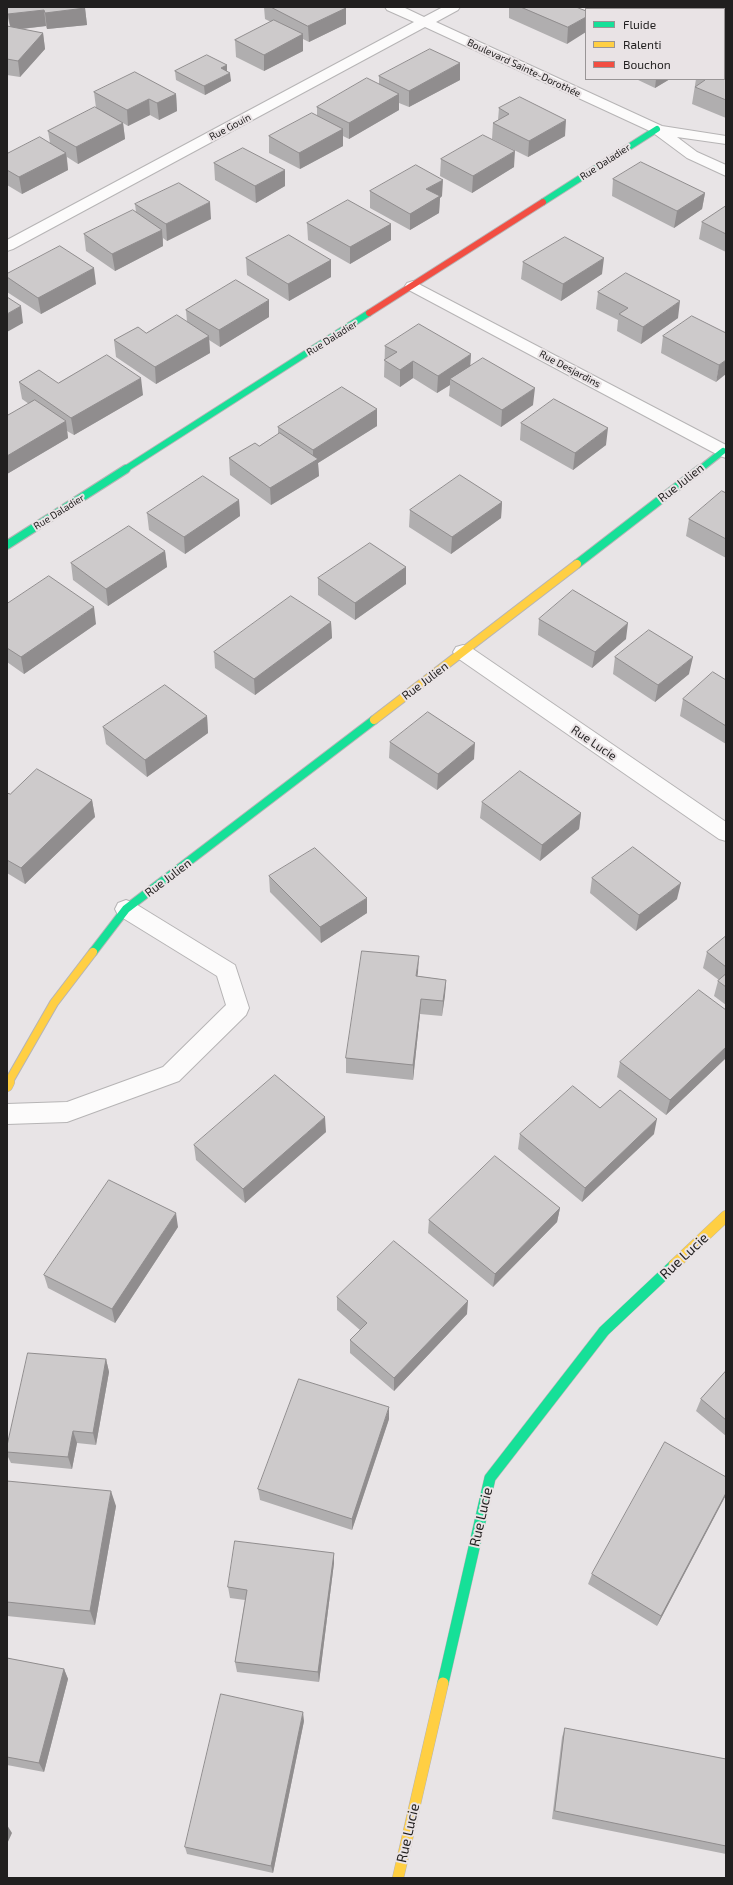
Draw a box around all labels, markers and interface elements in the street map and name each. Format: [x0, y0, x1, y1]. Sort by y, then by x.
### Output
legend [585, 8, 725, 80]
text: Fluide [623, 17, 656, 31]
street label: Boulevard Sainte-Dorothée [465, 36, 583, 100]
text: Ralenti [623, 37, 662, 51]
text: Bouchon [623, 57, 671, 71]
street label: Rue Gouin [207, 111, 253, 143]
street label: Rue Daladier [578, 141, 632, 183]
street label: Rue Daladier [304, 318, 360, 358]
street label: Rue Desjardins [537, 348, 603, 390]
street label: Rue Julien [655, 461, 707, 505]
street label: Rue Daladier [31, 492, 87, 532]
street label: Rue Julien [399, 659, 451, 703]
street label: Rue Lucie [569, 723, 619, 763]
street label: Rue Julien [142, 856, 194, 900]
street label: Rue Lucie [656, 1229, 712, 1283]
street label: Rue Lucie [466, 1486, 496, 1548]
street label: Rue Lucie [393, 1802, 423, 1864]

